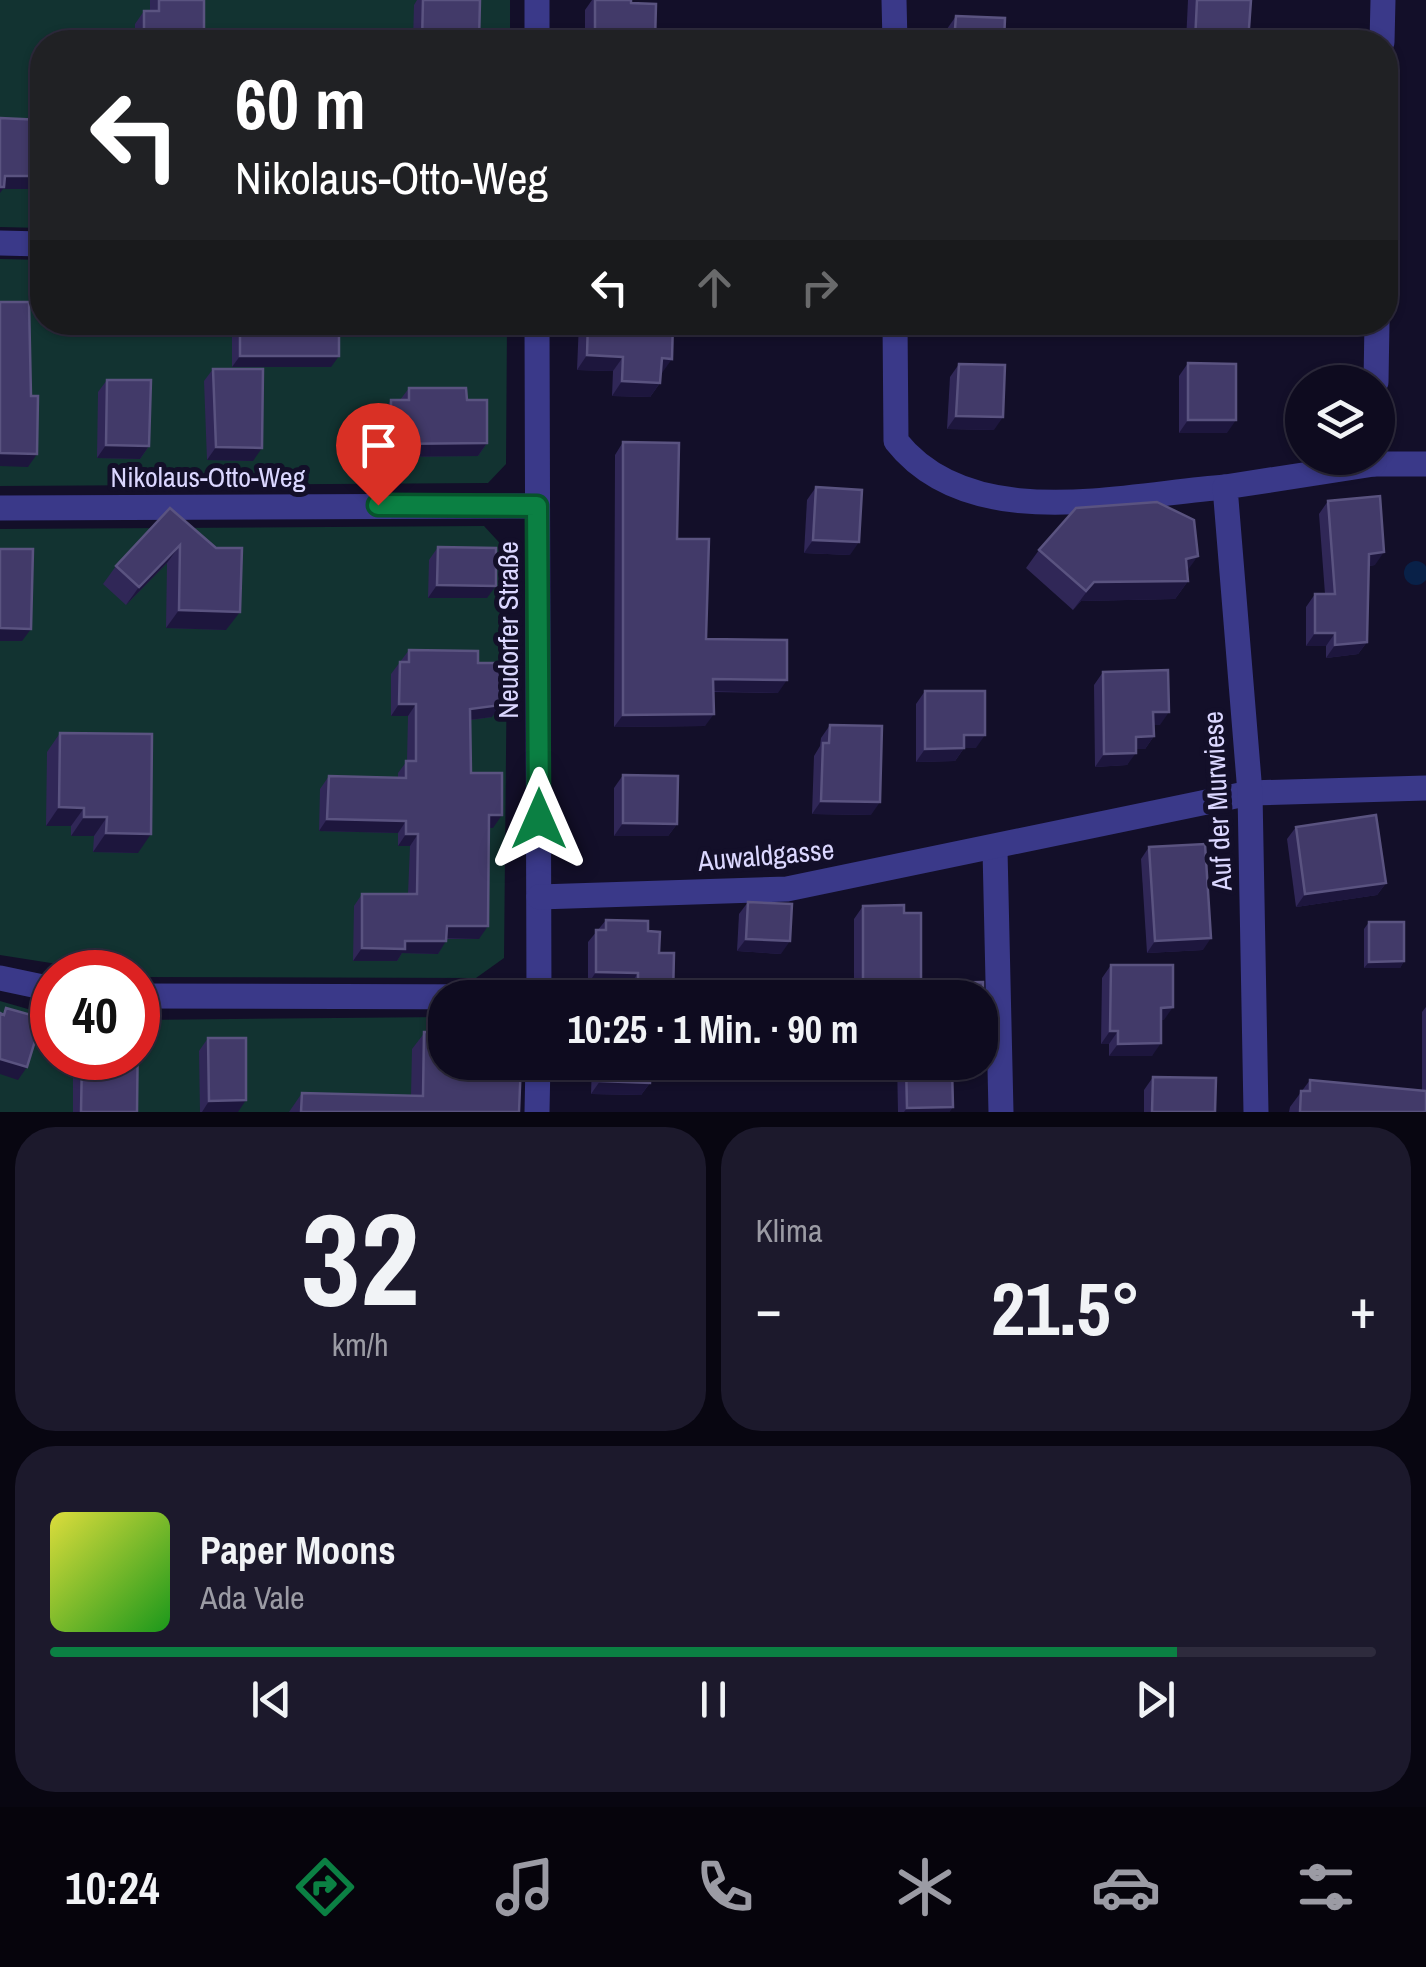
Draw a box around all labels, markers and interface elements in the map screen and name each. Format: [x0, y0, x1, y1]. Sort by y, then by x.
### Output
text: 60 m [235, 57, 366, 151]
icon: left [70, 70, 200, 200]
text: Nikolaus-Otto-Weg [235, 147, 548, 208]
icon: left [582, 260, 637, 315]
icon: ahead [687, 260, 742, 315]
icon: right [792, 260, 847, 315]
map controls [1285, 365, 1395, 475]
button: layers [1285, 365, 1395, 475]
pin [336, 403, 421, 506]
icon: arrive [351, 418, 406, 473]
street label: Nikolaus-Otto-Weg [111, 458, 306, 496]
street label: Neudorfer Straße [489, 541, 527, 719]
street label: Auf der Murwiese [1193, 710, 1241, 893]
position arrow [487, 767, 591, 871]
street label: Auwaldgasse [695, 830, 836, 880]
speed limit sign: 40 [30, 950, 160, 1080]
text: 10:25 · 1 Min. · 90 m [567, 1004, 859, 1055]
text: 32 [301, 1170, 420, 1346]
text: Klima [756, 1209, 823, 1252]
text: 21.5° [991, 1257, 1141, 1358]
text: − [756, 1271, 782, 1345]
text: + [1350, 1271, 1376, 1345]
text: km/h [332, 1323, 389, 1366]
text: Paper Moons [200, 1525, 396, 1576]
text: Ada Vale [200, 1576, 305, 1619]
icon: previous [244, 1672, 299, 1727]
icon: pause [686, 1672, 741, 1727]
icon: next [1128, 1672, 1183, 1727]
icon: directions [290, 1852, 360, 1922]
icon: music [490, 1852, 560, 1922]
icon: phone [690, 1852, 760, 1922]
icon: climate [890, 1852, 960, 1922]
icon: car [1091, 1852, 1161, 1922]
icon: filters [1291, 1852, 1361, 1922]
text: 10:24 [65, 1857, 159, 1918]

